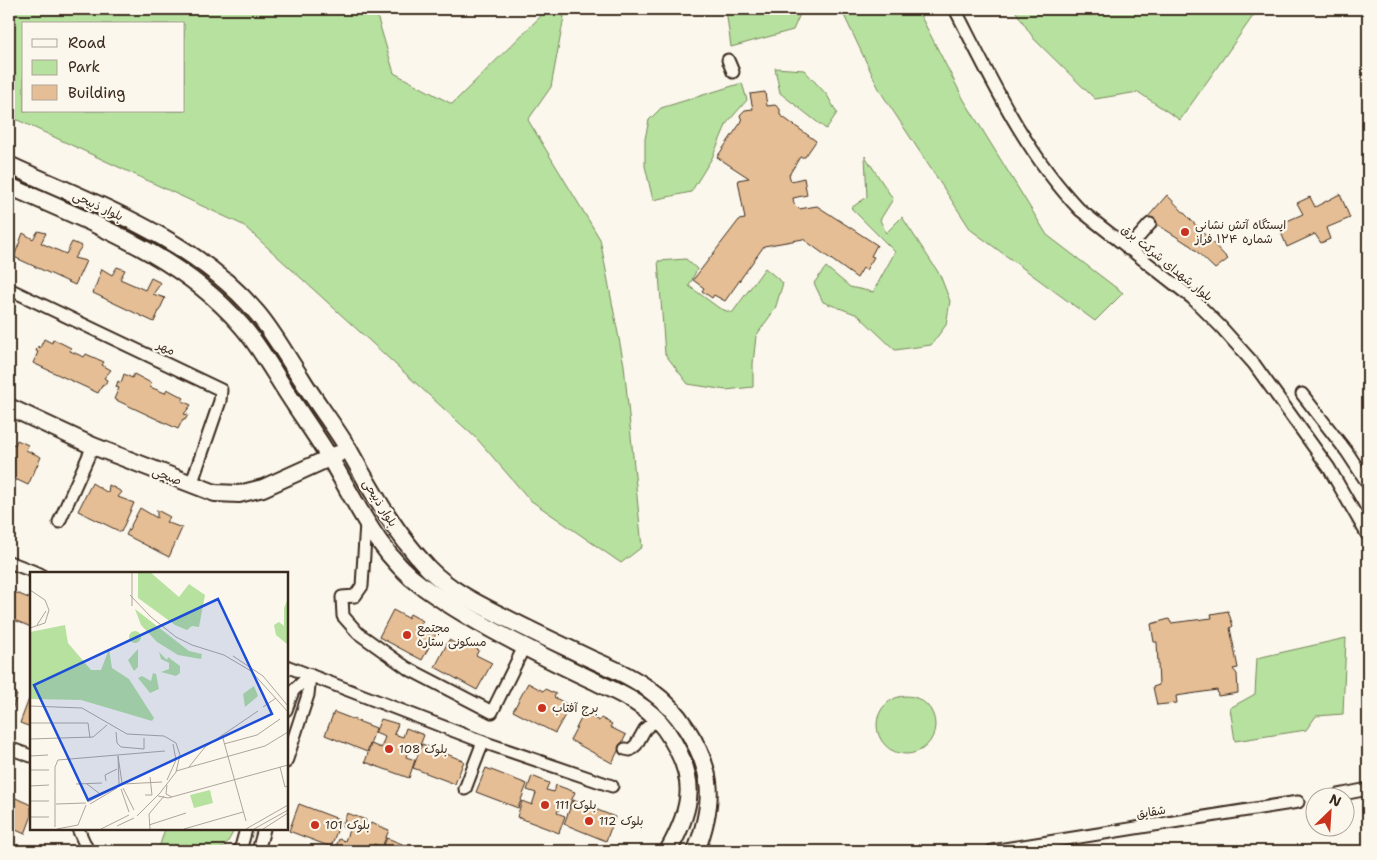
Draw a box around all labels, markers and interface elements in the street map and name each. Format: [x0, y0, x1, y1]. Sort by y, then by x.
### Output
legend [22, 22, 185, 112]
text: Road [68, 33, 106, 53]
text: Park [68, 57, 100, 77]
text: Building [68, 83, 125, 103]
street label: بلوار ذبیحی [70, 187, 126, 225]
place label: ایستگاه آتش نشانی شماره ۱۲۴ فراز [1194, 217, 1286, 247]
street label: بلوار شهدای شرکت برق [1118, 221, 1216, 305]
marker: ایستگاه آتش نشانی شماره ۱۲۴ فراز [1179, 226, 1191, 238]
street label: مهر [153, 336, 178, 359]
street label: صبحی [150, 463, 184, 489]
street label: بلوار ذبیحی [359, 476, 401, 530]
inset map [30, 572, 288, 830]
place label: مجتمع مسکونی ستاره [417, 620, 486, 650]
marker: مجتمع مسکونی ستاره [401, 629, 413, 641]
place label: برج آفتاب [552, 700, 598, 717]
marker: برج آفتاب [536, 702, 548, 714]
place label: بلوک 108 [399, 741, 448, 757]
marker: بلوک 108 [383, 743, 395, 755]
north arrow [1304, 788, 1354, 838]
text: N [1327, 790, 1344, 811]
place label: بلوک 111 [555, 797, 596, 813]
marker: بلوک 111 [539, 799, 551, 811]
street label: شقایق [1135, 802, 1167, 822]
place label: بلوک 112 [599, 813, 644, 829]
marker: بلوک 112 [583, 815, 595, 827]
place label: بلوک 101 [325, 817, 370, 833]
marker: بلوک 101 [309, 819, 321, 831]

